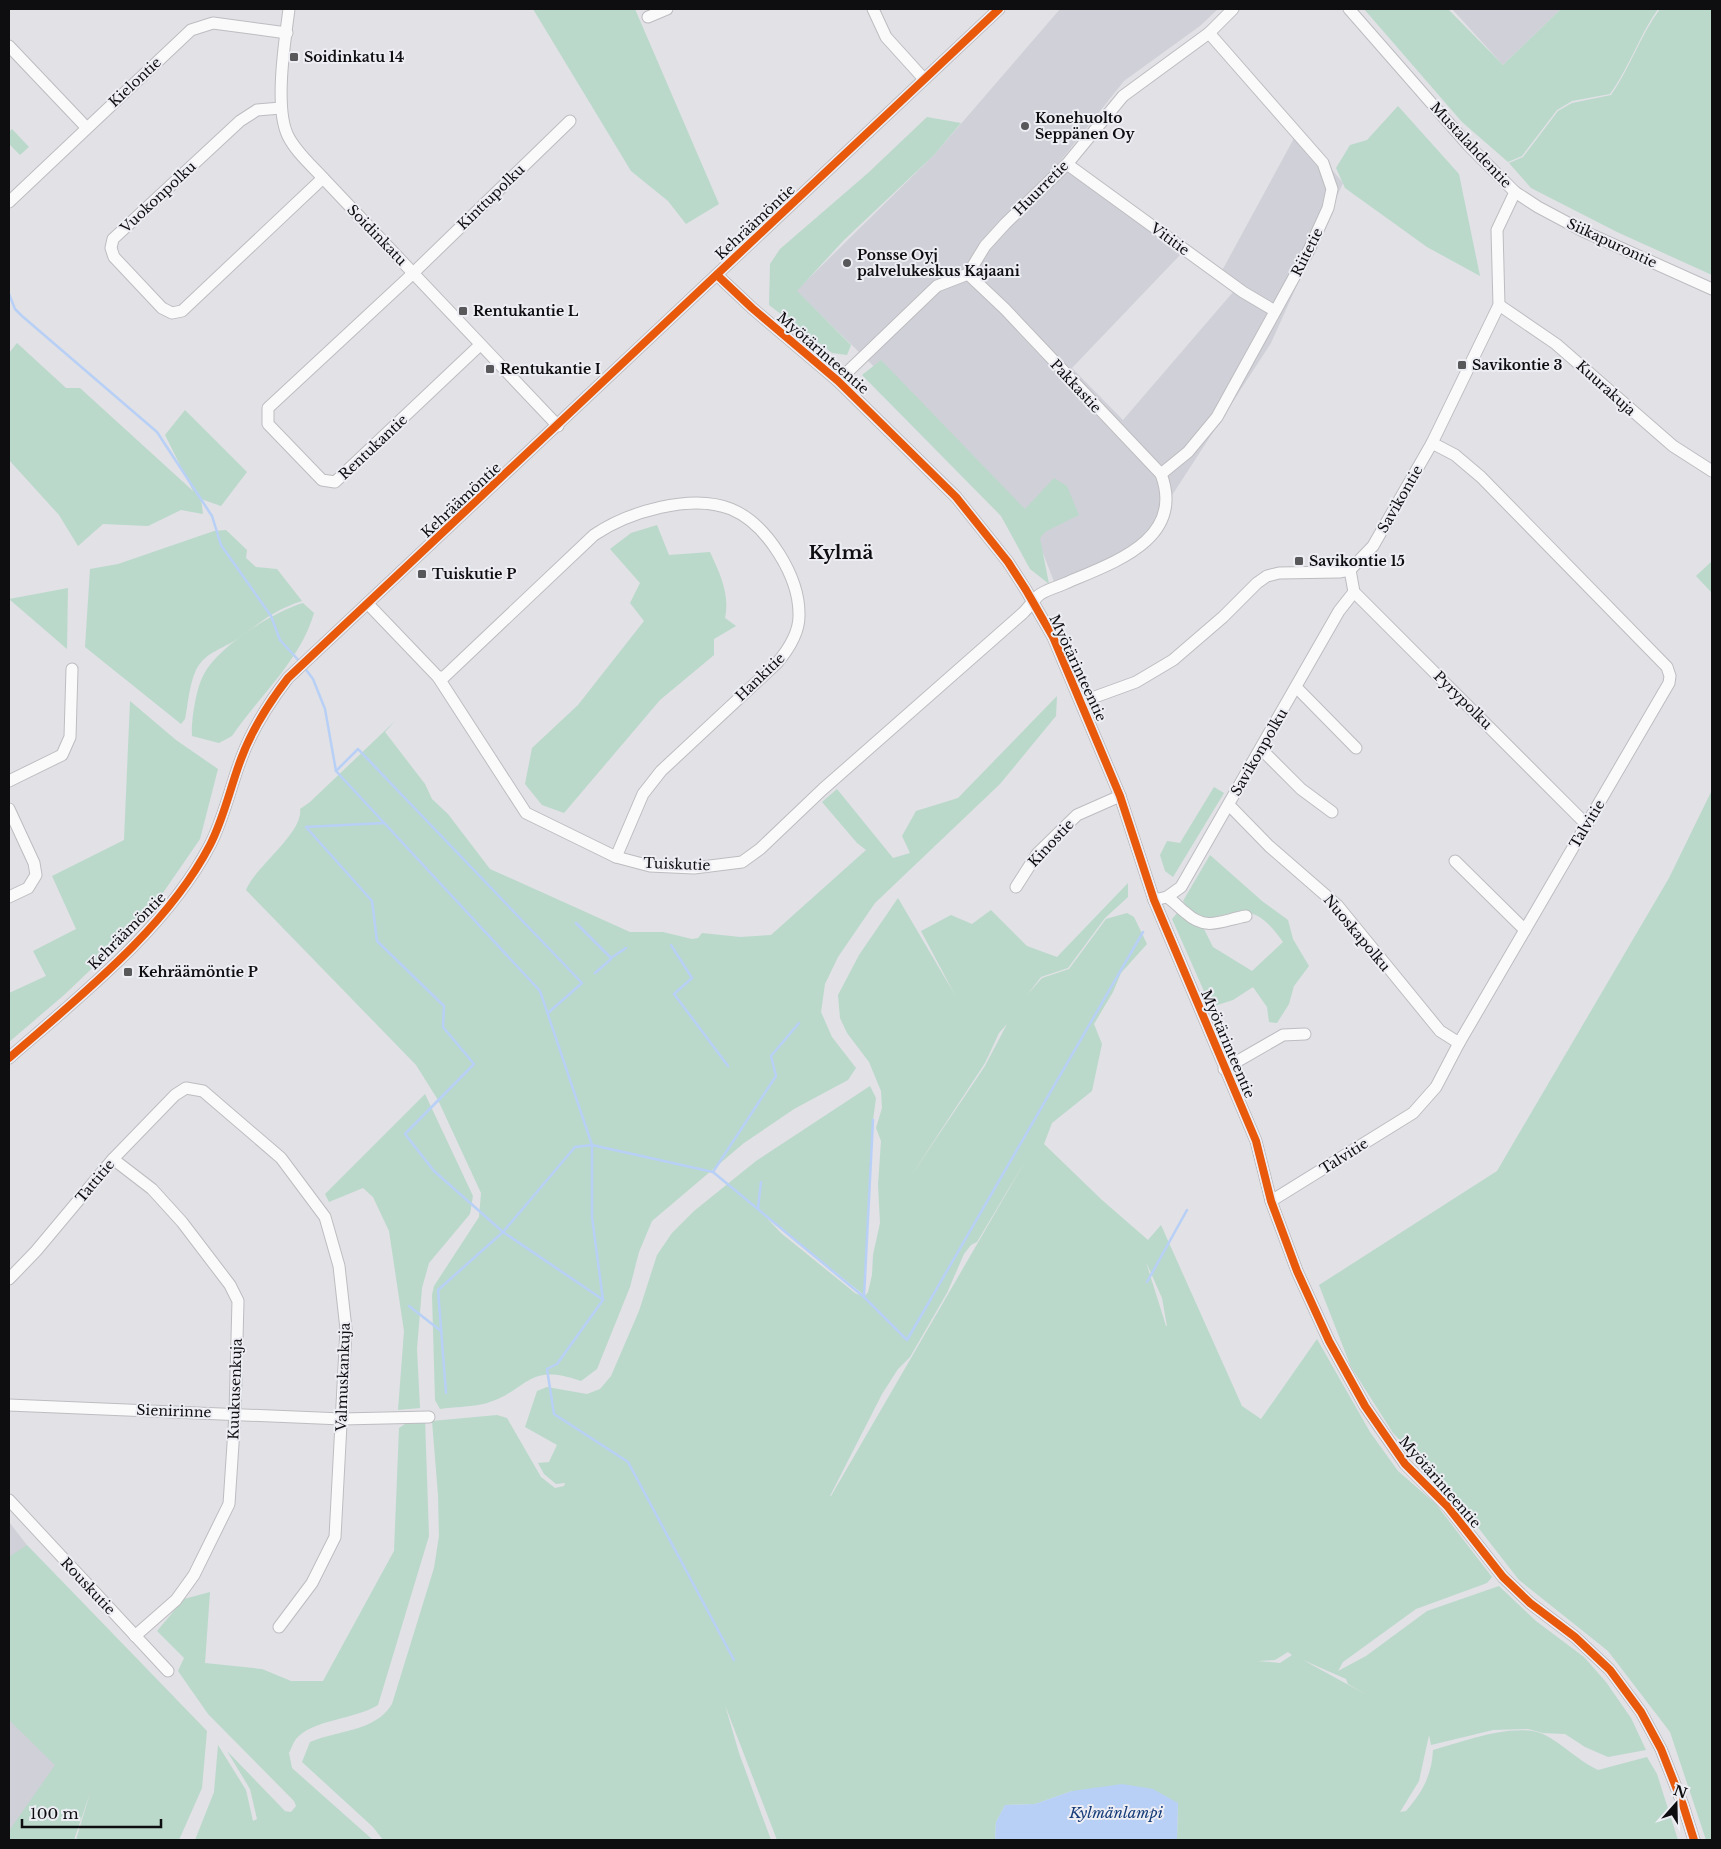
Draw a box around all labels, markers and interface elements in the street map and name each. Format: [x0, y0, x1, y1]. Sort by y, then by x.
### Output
place label: Soidinkatu 14 [304, 48, 404, 66]
marker: Soidinkatu 14 [288, 51, 300, 63]
street label: Kielontie [105, 53, 165, 111]
street label: Mustalahdentie [1427, 98, 1515, 192]
place label: Konehuolto Seppänen Oy [1035, 109, 1135, 143]
marker: Konehuolto Seppänen Oy [1019, 120, 1031, 132]
street label: Vuokonpolku [116, 157, 200, 237]
street label: Huurretie [1010, 157, 1072, 219]
street label: Kinttupolku [454, 160, 529, 234]
street label: Kehräämöntie [711, 181, 799, 263]
street label: Soidinkatu [343, 201, 411, 270]
street label: Siikapurontie [1564, 214, 1660, 272]
street label: Vititie [1146, 218, 1193, 259]
street label: Riitetie [1287, 225, 1327, 279]
place label: Ponsse Oyj palvelukeskus Kajaani [857, 246, 1020, 280]
marker: Ponsse Oyj palvelukeskus Kajaani [841, 257, 853, 269]
place label: Rentukantie L [473, 302, 579, 320]
marker: Rentukantie L [457, 305, 469, 317]
street label: Myötärinteentie [773, 308, 873, 398]
street label: Pakkastie [1047, 355, 1105, 417]
place label: Savikontie 3 [1472, 356, 1562, 374]
street label: Kuurakuja [1572, 357, 1640, 420]
marker: Savikontie 3 [1456, 359, 1468, 371]
place label: Rentukantie I [500, 360, 601, 378]
marker: Rentukantie I [484, 363, 496, 375]
street label: Rentukantie [335, 411, 411, 483]
street label: Kehräämöntie [417, 459, 505, 541]
street label: Savikontie [1373, 462, 1427, 536]
district label: Kylmä [809, 541, 874, 564]
place label: Savikontie 15 [1309, 552, 1405, 570]
marker: Savikontie 15 [1293, 555, 1305, 567]
place label: Tuiskutie P [432, 565, 516, 583]
marker: Tuiskutie P [416, 568, 428, 580]
street label: Myötärinteentie [1045, 612, 1111, 724]
street label: Hankitie [732, 649, 788, 705]
street label: Pyrypolku [1430, 667, 1496, 733]
street label: Savikonpolku [1227, 705, 1292, 799]
street label: Talvitie [1566, 796, 1608, 852]
street label: Kinostie [1024, 815, 1078, 871]
street label: Tuiskutie [643, 854, 711, 874]
street label: Kehräämöntie [84, 888, 170, 974]
street label: Nuoskapolku [1320, 891, 1395, 976]
place label: Kehräämöntie P [138, 963, 258, 981]
marker: Kehräämöntie P [122, 966, 134, 978]
street label: Myötärinteentie [1197, 987, 1259, 1101]
street label: Talvitie [1317, 1134, 1371, 1178]
street label: Tattitie [72, 1156, 118, 1206]
street label: Valmuskankuja [332, 1322, 354, 1433]
street label: Kuukusenkuja [224, 1338, 246, 1440]
street label: Sienirinne [136, 1401, 212, 1421]
street label: Myötärinteentie [1395, 1432, 1485, 1532]
street label: Rouskutie [57, 1554, 119, 1618]
north arrow [1651, 1779, 1701, 1829]
text: N [1671, 1781, 1690, 1802]
scale bar [22, 1796, 161, 1828]
water label: Kylmänlampi [1068, 1803, 1164, 1822]
text: 100 m [30, 1804, 79, 1823]

